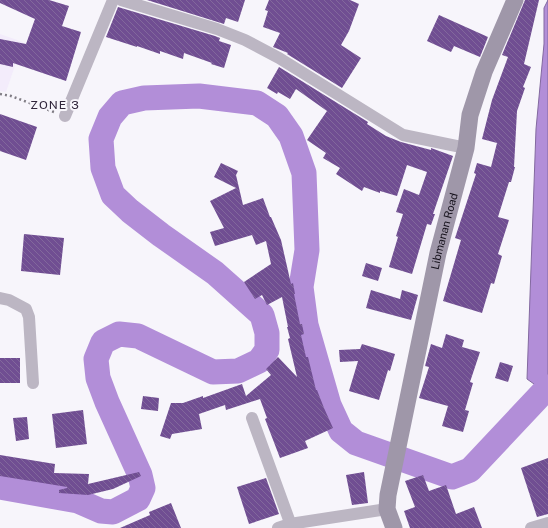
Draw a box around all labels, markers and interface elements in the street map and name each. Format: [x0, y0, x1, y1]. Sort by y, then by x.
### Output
district label: ZONE 3 [30, 98, 80, 112]
street label: Libmanan Road [429, 192, 460, 271]

